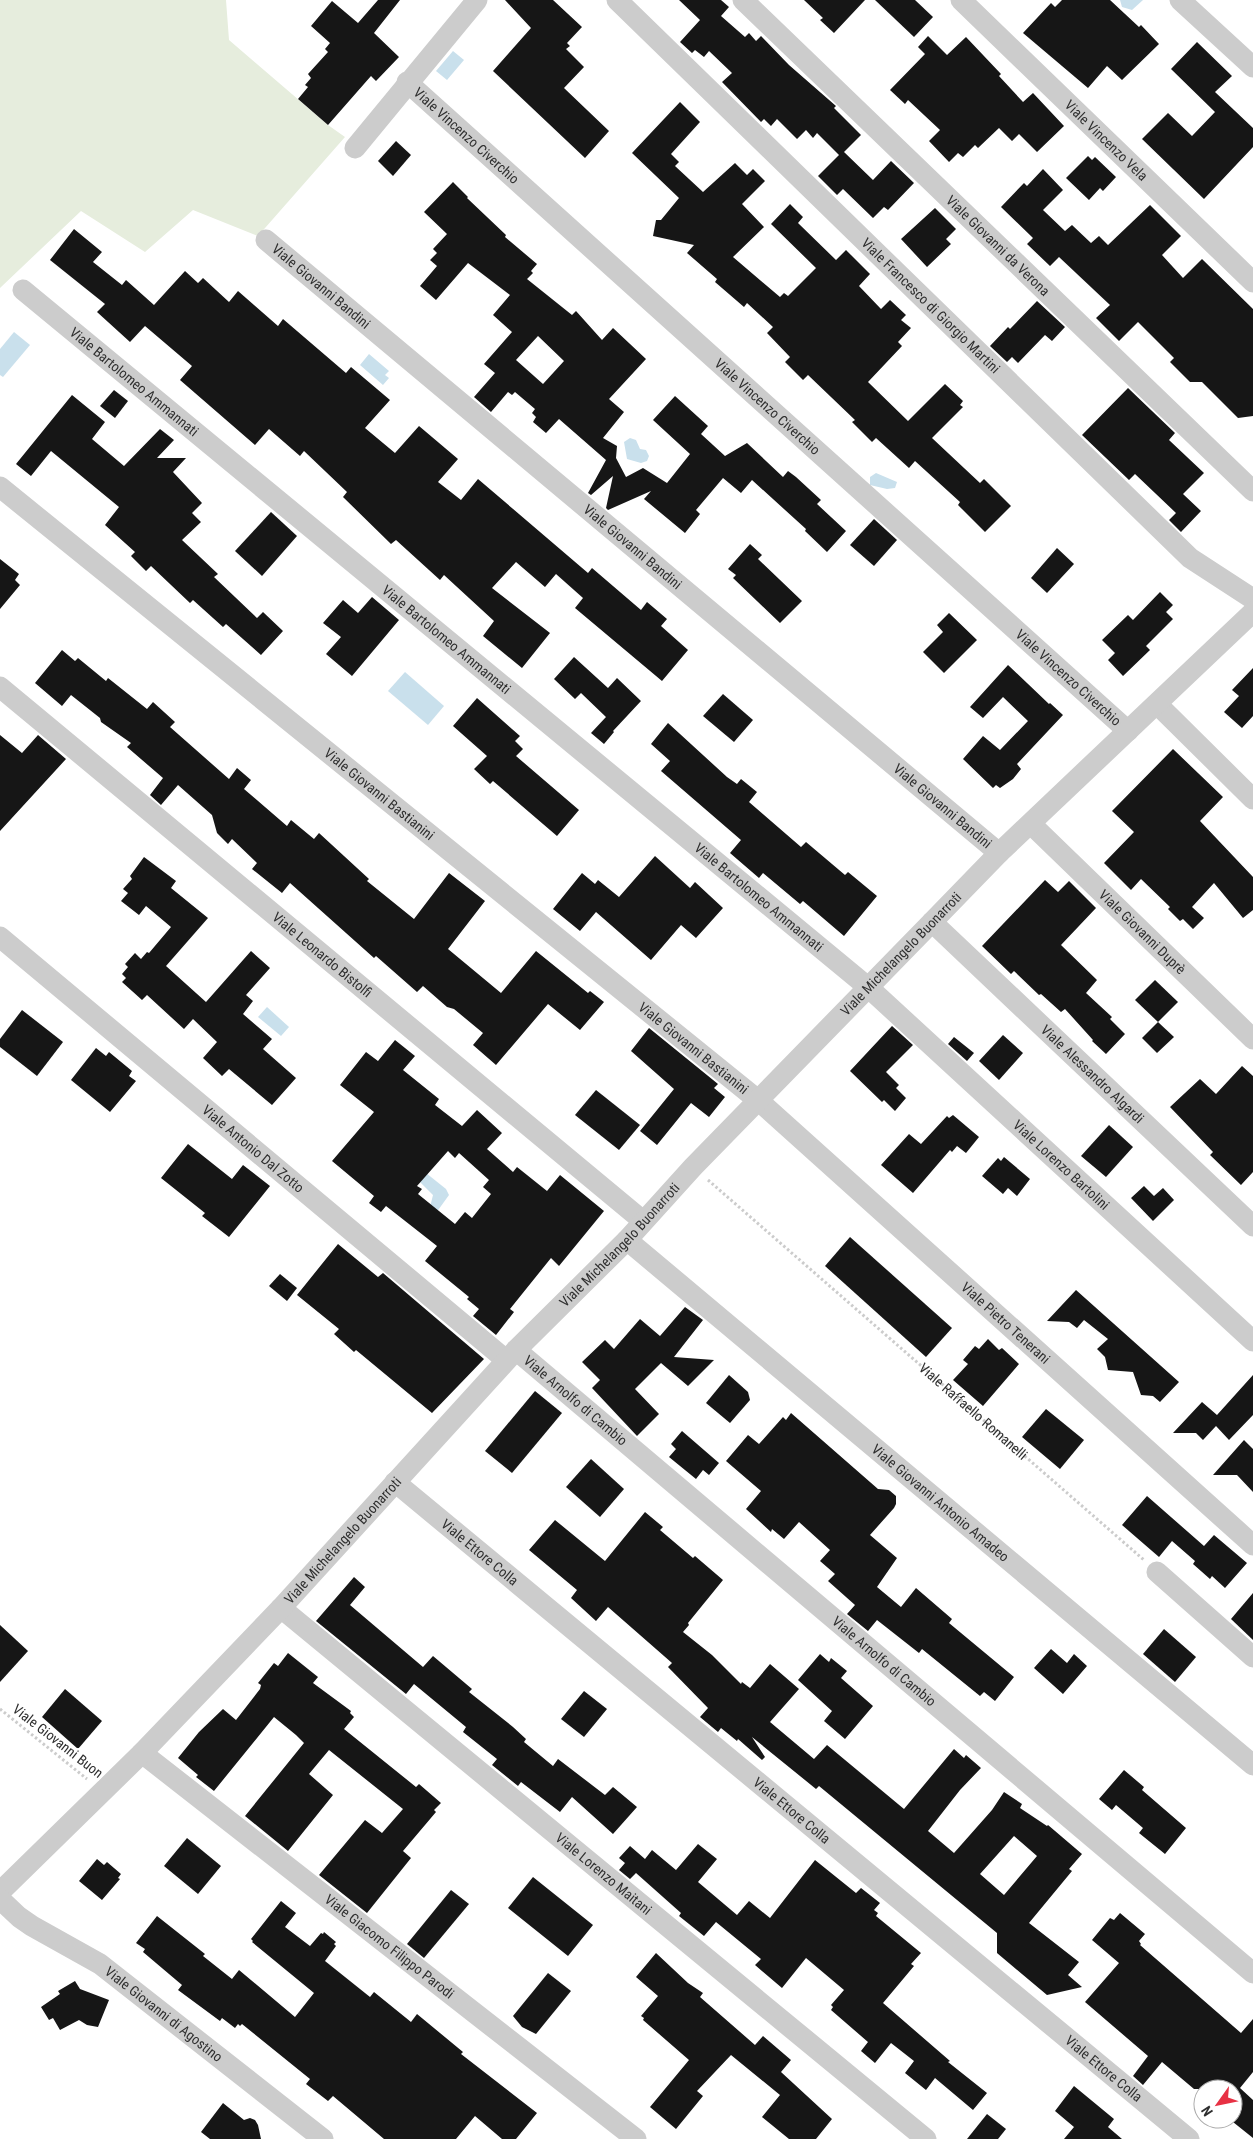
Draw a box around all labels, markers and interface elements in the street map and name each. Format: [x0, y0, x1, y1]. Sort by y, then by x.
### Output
street label: Viale Vincenzo Civerchio [411, 84, 522, 187]
street label: Viale Vincenzo Vela [1062, 97, 1151, 184]
street label: Viale Giovanni da Verona [943, 192, 1053, 299]
street label: Viale Francesco di Giorgio Martini [858, 235, 1003, 376]
street label: Viale Giovanni Bandini [269, 241, 374, 332]
street label: Viale Bartolomeo Ammannati [67, 324, 202, 439]
street label: Viale Vincenzo Civerchio [712, 355, 823, 458]
street label: Viale Giovanni Bandini [580, 501, 685, 592]
street label: Viale Bartolomeo Ammannati [379, 582, 514, 697]
street label: Viale Vincenzo Civerchio [1013, 626, 1124, 729]
street label: Viale Giovanni Bastianini [321, 745, 438, 843]
street label: Viale Giovanni Bandini [890, 760, 995, 851]
street label: Viale Bartolomeo Ammannati [691, 839, 826, 955]
street label: Viale Giovanni Duprè [1096, 886, 1189, 978]
street label: Viale Michelangelo Buonarroti [837, 889, 964, 1019]
street label: Viale Leonardo Bistolfi [269, 909, 375, 1001]
street label: Viale Giovanni Bastianini [635, 999, 752, 1097]
street label: Viale Alessandro Algardi [1038, 1022, 1147, 1126]
street label: Viale Antonio Dal Zotto [199, 1102, 307, 1196]
street label: Viale Lorenzo Bartolini [1010, 1117, 1113, 1213]
street label: Viale Michelangelo Buonarroti [556, 1180, 683, 1310]
street label: Viale Pietro Tenerani [958, 1279, 1053, 1367]
street label: Viale Arnolfo di Cambio [521, 1352, 631, 1449]
street label: Viale Raffaello Romanelli [916, 1360, 1031, 1463]
street label: Viale Giovanni Antonio Amadeo [869, 1441, 1012, 1565]
street label: Viale Michelangelo Buonarroti [281, 1474, 404, 1607]
street label: Viale Ettore Colla [438, 1516, 521, 1589]
street label: Viale Arnolfo di Cambio [829, 1613, 939, 1709]
street label: Viale Giovanni Buon [10, 1701, 106, 1781]
street label: Viale Ettore Colla [750, 1774, 833, 1847]
street label: Viale Lorenzo Maitani [552, 1829, 655, 1918]
street label: Viale Giacomo Filippo Parodi [322, 1891, 457, 2002]
street label: Viale Giovanni di Agostino [102, 1963, 226, 2065]
street label: Viale Ettore Colla [1062, 2032, 1146, 2105]
north arrow [1193, 2079, 1243, 2129]
text: N [1198, 2103, 1216, 2119]

